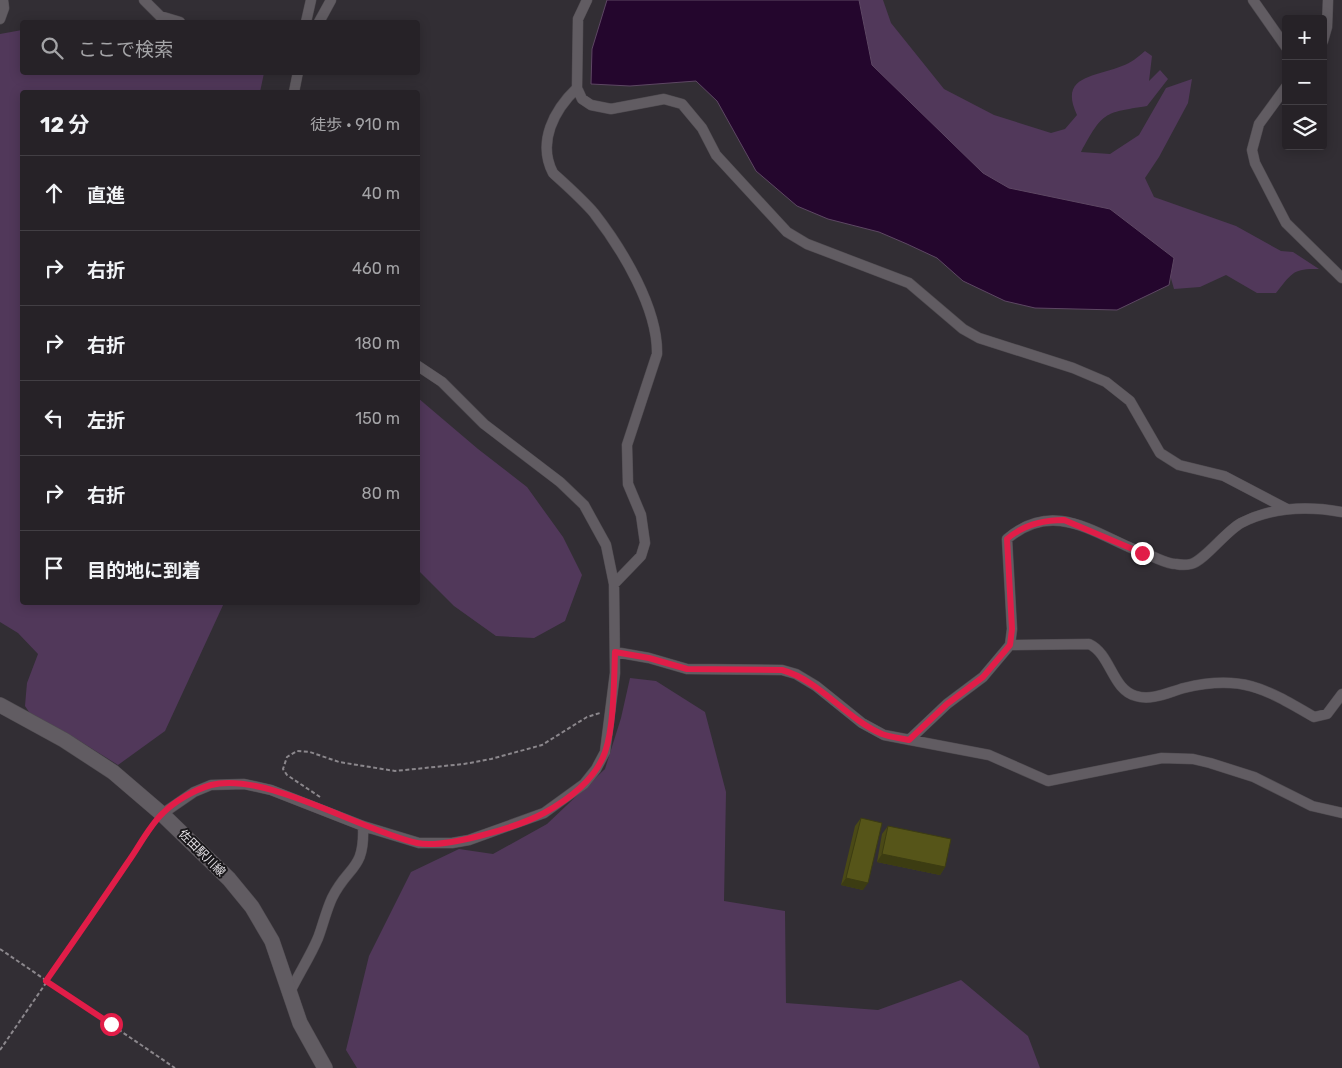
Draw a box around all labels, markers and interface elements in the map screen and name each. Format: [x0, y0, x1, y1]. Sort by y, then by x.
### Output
map controls [1282, 15, 1327, 150]
button: + [1282, 15, 1327, 60]
search box [20, 20, 420, 75]
icon: search [38, 34, 66, 62]
text: ここで検索 [78, 38, 173, 61]
button: − [1282, 60, 1327, 105]
button: layers [1282, 105, 1327, 150]
text: 12 分 [40, 112, 90, 137]
text: 徒歩 · 910 m [310, 115, 400, 134]
icon: ahead [40, 179, 68, 207]
text: 直進 [87, 184, 125, 207]
text: 40 m [362, 184, 400, 203]
icon: right [40, 254, 68, 282]
text: 右折 [87, 259, 125, 282]
text: 460 m [352, 259, 400, 278]
icon: right [40, 329, 68, 357]
text: 右折 [87, 334, 125, 357]
text: 180 m [355, 334, 400, 353]
icon: left [40, 404, 68, 432]
text: 左折 [87, 409, 125, 432]
text: 150 m [355, 409, 400, 428]
icon: right [40, 479, 68, 507]
text: 右折 [87, 484, 125, 507]
text: 80 m [362, 484, 400, 503]
route end [1131, 542, 1154, 565]
icon: arrive [40, 554, 68, 582]
text: 目的地に到着 [87, 559, 201, 582]
street label: 佐田駅川線 [176, 827, 228, 879]
route start [100, 1013, 123, 1036]

